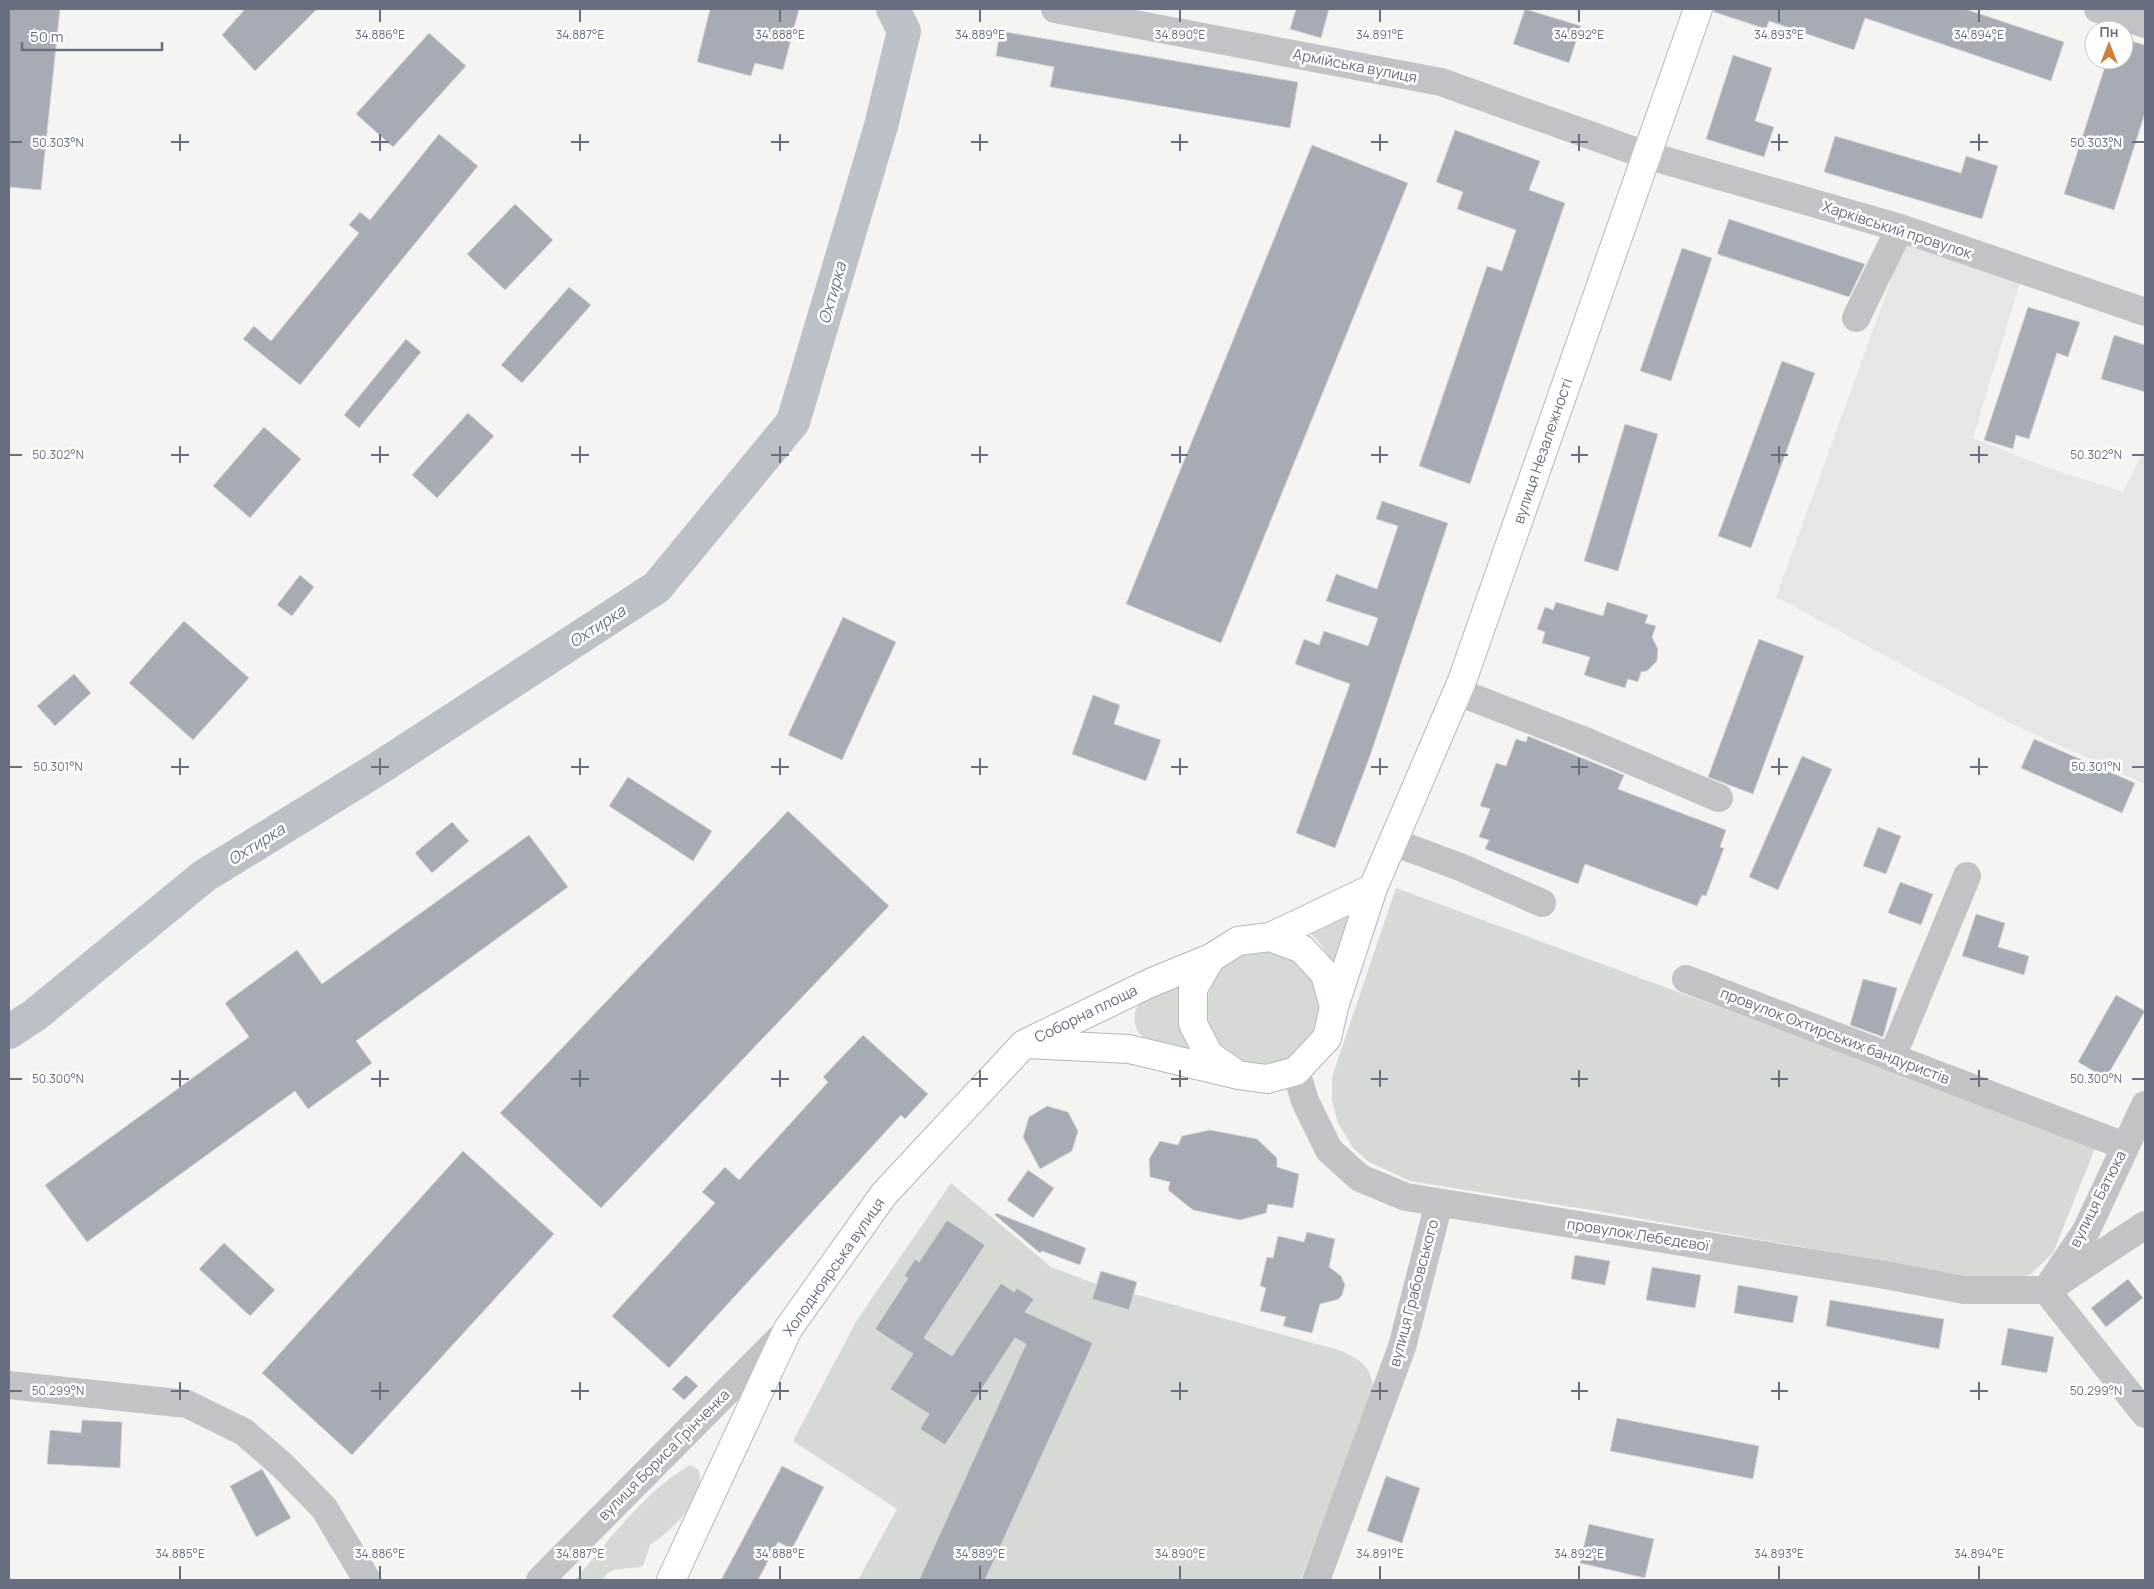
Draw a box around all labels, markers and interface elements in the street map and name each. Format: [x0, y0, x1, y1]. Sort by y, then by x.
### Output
scale bar [22, 20, 162, 52]
north arrow [2084, 20, 2134, 70]
text: Пн [2100, 22, 2118, 41]
text: 50 m [30, 26, 64, 47]
text: 34.886°E [355, 26, 405, 43]
text: 34.887°E [556, 26, 605, 43]
text: 34.888°E [755, 26, 805, 43]
text: 34.889°E [955, 26, 1005, 43]
text: 34.890°E [1155, 26, 1205, 43]
text: 34.891°E [1356, 26, 1404, 43]
text: 34.892°E [1554, 26, 1604, 43]
text: 34.893°E [1754, 26, 1804, 43]
text: 34.894°E [1954, 26, 2004, 43]
street label: Армійська вулиця [1291, 43, 1419, 88]
text: 50.303°N [32, 134, 84, 151]
text: 50.303°N [2070, 134, 2122, 151]
street label: Харківський провулок [1820, 195, 1975, 264]
water label: Охтирка [813, 259, 852, 326]
street label: вулиця Незалежності [1508, 375, 1577, 526]
text: 50.302°N [32, 446, 84, 463]
text: 50.302°N [2070, 446, 2122, 463]
water label: Охтирка [565, 599, 630, 652]
text: 50.301°N [33, 758, 83, 775]
text: 50.301°N [2071, 758, 2121, 775]
water label: Охтирка [223, 817, 290, 870]
street label: Соборна площа [1031, 980, 1141, 1048]
street label: провулок Охтирських бандуристів [1718, 982, 1953, 1089]
text: 50.300°N [32, 1070, 84, 1087]
text: 50.300°N [2070, 1070, 2122, 1087]
street label: вулиця Батюка [2064, 1147, 2131, 1251]
street label: Холодноярська вулиця [778, 1193, 889, 1340]
street label: провулок Лебєдєвої [1565, 1213, 1711, 1256]
street label: вулиця Грабовського [1384, 1217, 1443, 1369]
text: 50.299°N [32, 1382, 84, 1399]
text: 50.299°N [2070, 1382, 2122, 1399]
street label: вулиця Бориса Грінченка [593, 1384, 734, 1525]
text: 34.885°E [155, 1545, 205, 1562]
text: 34.886°E [355, 1545, 405, 1562]
text: 34.887°E [556, 1545, 605, 1562]
text: 34.888°E [755, 1545, 805, 1562]
text: 34.889°E [955, 1545, 1005, 1562]
text: 34.890°E [1155, 1545, 1205, 1562]
text: 34.891°E [1356, 1545, 1404, 1562]
text: 34.892°E [1554, 1545, 1604, 1562]
text: 34.893°E [1754, 1545, 1804, 1562]
text: 34.894°E [1954, 1545, 2004, 1562]

